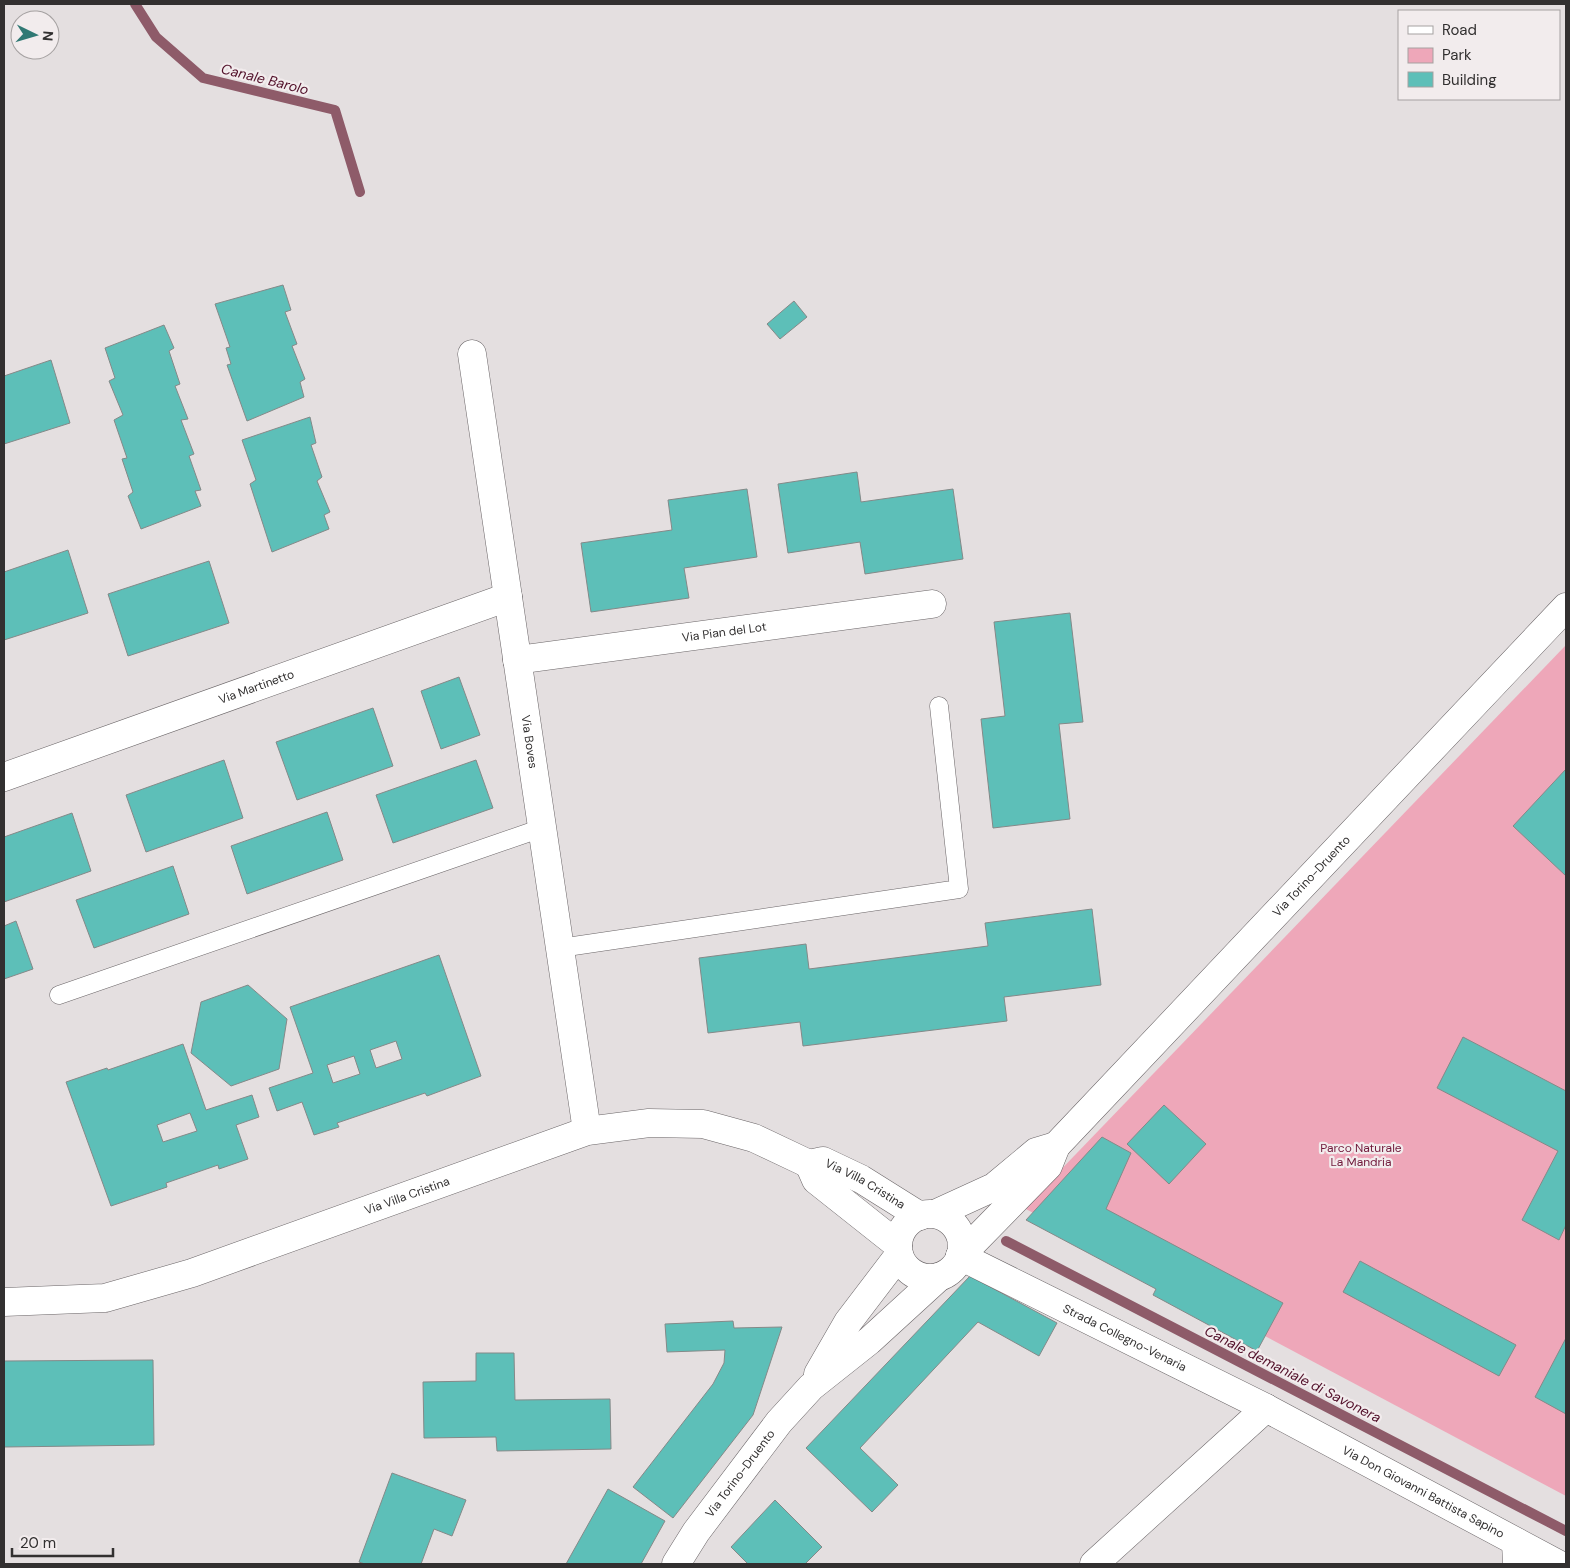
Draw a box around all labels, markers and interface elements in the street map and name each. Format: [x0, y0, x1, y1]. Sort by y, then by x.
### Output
north arrow [10, 10, 60, 60]
legend [1398, 10, 1560, 100]
text: Road [1442, 20, 1477, 40]
text: N [39, 30, 57, 42]
text: Park [1442, 45, 1472, 65]
water label: Canale Barolo [219, 59, 311, 99]
text: Building [1442, 70, 1497, 90]
street label: Via Pian del Lot [681, 618, 768, 646]
street label: Via Martinetto [216, 666, 296, 708]
street label: Via Boves [518, 714, 541, 769]
street label: Via Torino-Druento [1269, 832, 1354, 920]
park label: Parco Naturale La Mandria [1320, 1140, 1402, 1170]
street label: Via Villa Cristina [823, 1155, 908, 1213]
street label: Via Villa Cristina [362, 1173, 452, 1218]
street label: Strada Collegno-Venaria [1060, 1300, 1189, 1375]
water label: Canale demaniale di Savonera [1202, 1322, 1385, 1427]
street label: Via Torino-Druento [702, 1426, 779, 1521]
street label: Via Don Giovanni Battista Sapino [1339, 1442, 1507, 1542]
scale bar [12, 1526, 114, 1558]
text: 20 m [20, 1533, 56, 1553]

